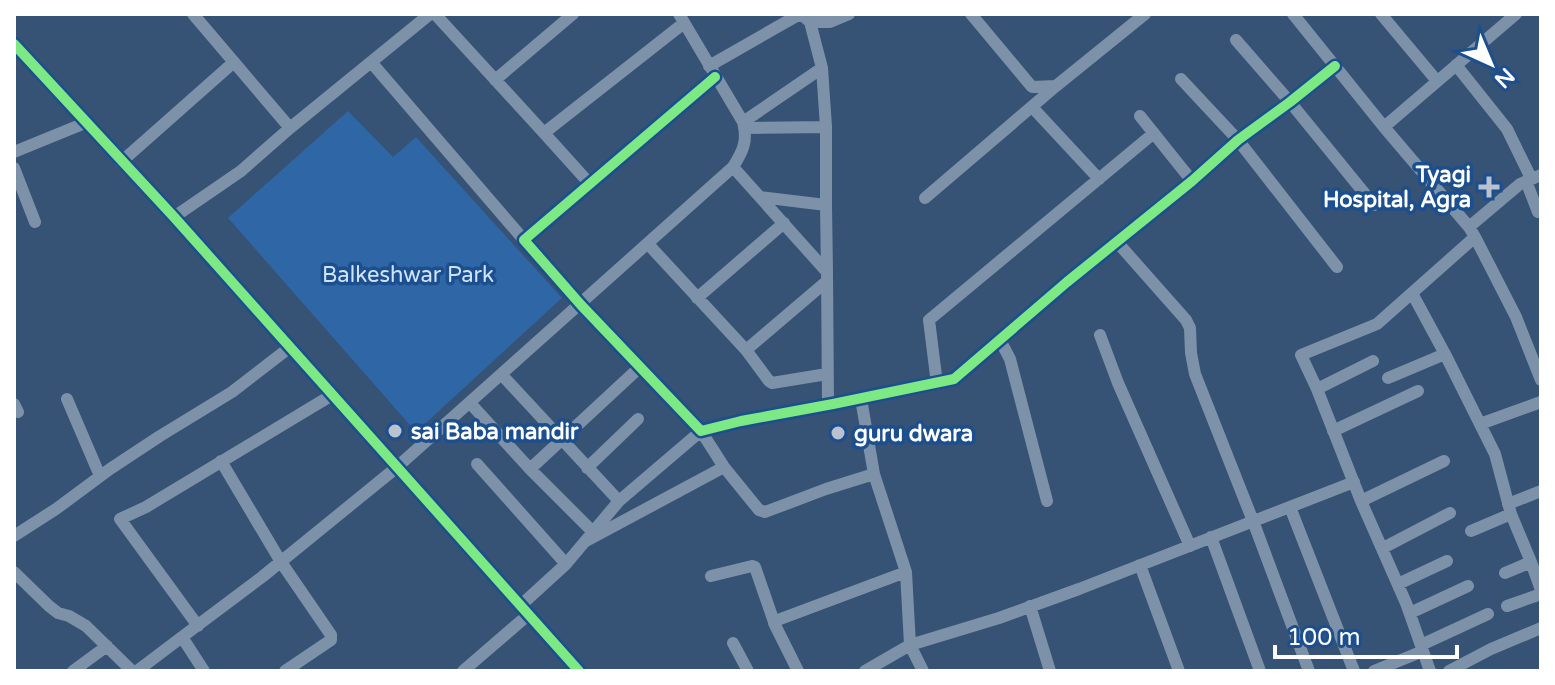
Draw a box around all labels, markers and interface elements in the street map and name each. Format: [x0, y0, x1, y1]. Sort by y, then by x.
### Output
north arrow [1451, 24, 1531, 104]
text: N [1489, 62, 1520, 93]
place label: Tyagi Hospital, Agra [1323, 162, 1471, 213]
marker: Tyagi Hospital, Agra [1478, 176, 1500, 198]
park label: Balkeshwar Park [322, 262, 494, 288]
place label: sai Baba mandir [411, 419, 579, 445]
place label: guru dwara [854, 421, 973, 447]
marker: sai Baba mandir [386, 422, 404, 440]
marker: guru dwara [829, 424, 847, 442]
scale bar [1275, 609, 1457, 659]
text: 100 m [1287, 623, 1361, 652]

